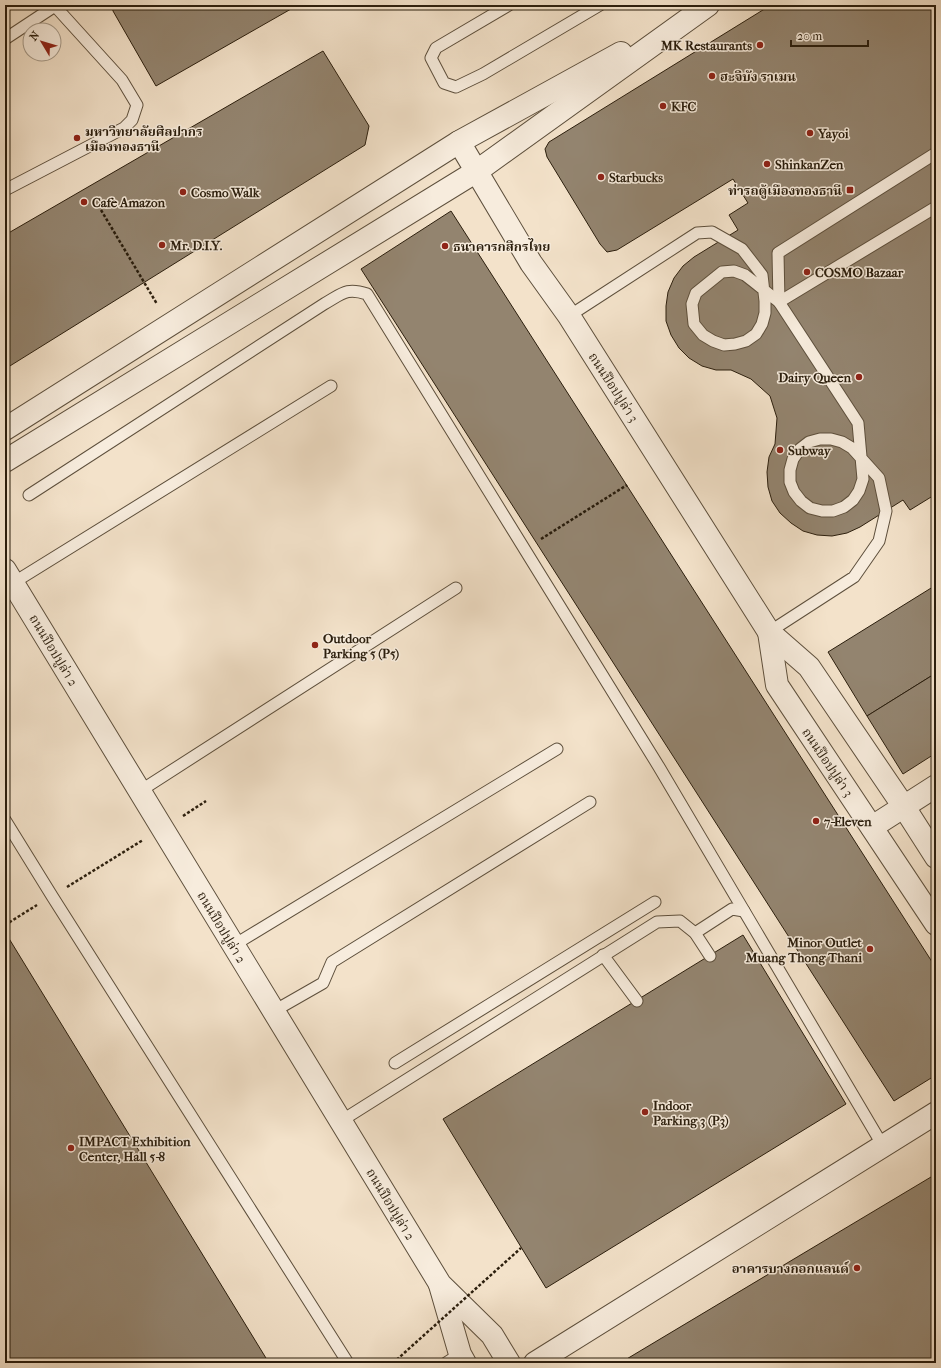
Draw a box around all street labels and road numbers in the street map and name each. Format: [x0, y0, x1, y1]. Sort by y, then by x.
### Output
street label: ถนนป๊อปปูล่า 3 [585, 350, 642, 425]
street label: ถนนป๊อปปูล่า 2 [25, 612, 81, 690]
street label: ถนนป๊อปปูล่า 3 [798, 725, 856, 800]
street label: ถนนป๊อปปูล่า 2 [193, 889, 249, 967]
street label: ถนนป๊อปปูล่า 2 [362, 1166, 418, 1244]

